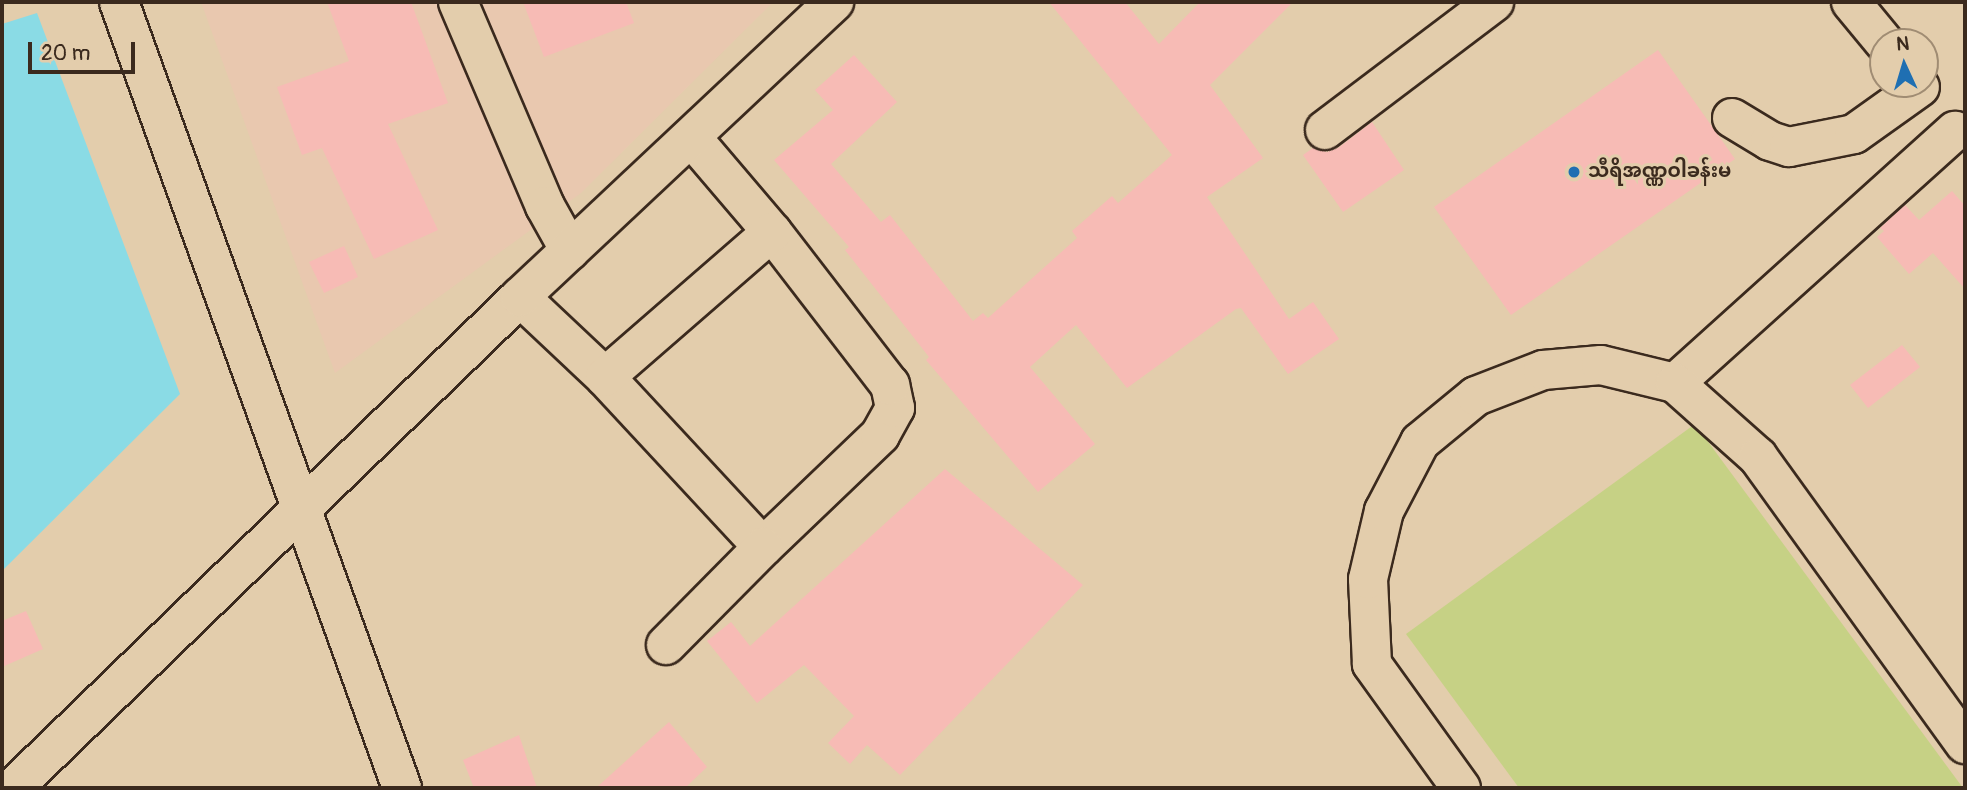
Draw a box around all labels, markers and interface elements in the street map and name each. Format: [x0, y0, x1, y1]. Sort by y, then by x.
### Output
scale bar [32, 28, 138, 72]
north arrow [1869, 28, 1939, 98]
text: N [1895, 32, 1910, 56]
text: 20 m [41, 40, 90, 67]
place label: သီရိအဏ္ဏဝါခန်းမ [1588, 161, 1731, 183]
marker: သီရိအဏ္ဏဝါခန်းမ [1566, 164, 1582, 180]

